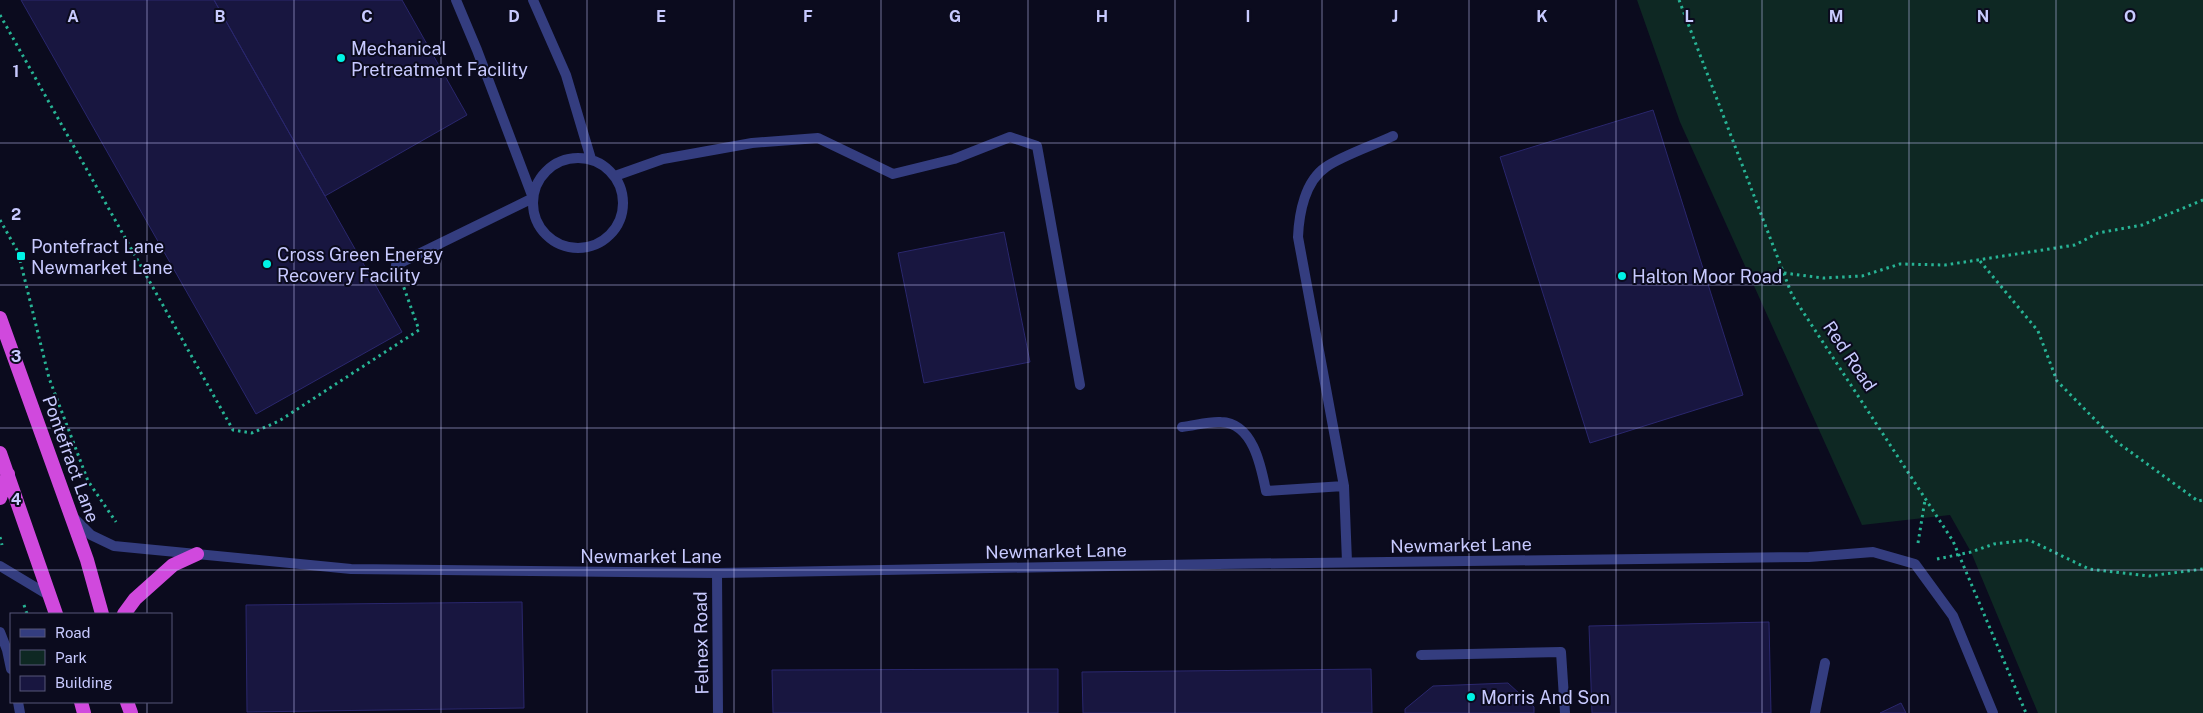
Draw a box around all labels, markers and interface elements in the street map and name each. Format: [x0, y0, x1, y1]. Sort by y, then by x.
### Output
text: A [67, 7, 79, 26]
text: B [215, 7, 226, 26]
text: C [361, 7, 373, 26]
text: D [508, 7, 520, 26]
text: E [656, 7, 666, 26]
text: F [803, 7, 813, 26]
text: G [949, 7, 961, 26]
text: H [1096, 7, 1108, 26]
text: I [1246, 7, 1250, 26]
text: J [1392, 7, 1398, 26]
text: K [1536, 7, 1548, 26]
text: L [1684, 7, 1694, 26]
text: M [1829, 7, 1843, 26]
text: N [1977, 7, 1989, 26]
text: O [2124, 7, 2136, 26]
place label: Mechanical Pretreatment Facility [351, 38, 528, 80]
marker: Mechanical Pretreatment Facility [335, 52, 347, 64]
text: 1 [13, 62, 19, 81]
text: 2 [11, 205, 21, 224]
place label: Pontefract Lane Newmarket Lane [31, 236, 173, 278]
place label: Cross Green Energy Recovery Facility [277, 244, 444, 286]
marker: Pontefract Lane Newmarket Lane [15, 250, 27, 262]
marker: Cross Green Energy Recovery Facility [261, 258, 273, 270]
place label: Halton Moor Road [1632, 266, 1782, 287]
marker: Halton Moor Road [1616, 270, 1628, 282]
street label: Red Road [1819, 317, 1881, 395]
text: 3 [11, 347, 21, 366]
street label: Pontefract Lane [38, 393, 104, 525]
text: 4 [11, 490, 22, 509]
street label: Newmarket Lane [1390, 533, 1532, 557]
street label: Newmarket Lane [985, 539, 1127, 563]
street label: Newmarket Lane [580, 546, 722, 567]
street label: Felnex Road [690, 591, 712, 695]
legend [10, 613, 172, 703]
text: Road [55, 624, 91, 641]
text: Park [55, 649, 87, 666]
text: Building [55, 674, 113, 691]
place label: Morris And Son [1481, 687, 1610, 708]
marker: Morris And Son [1465, 691, 1477, 703]

